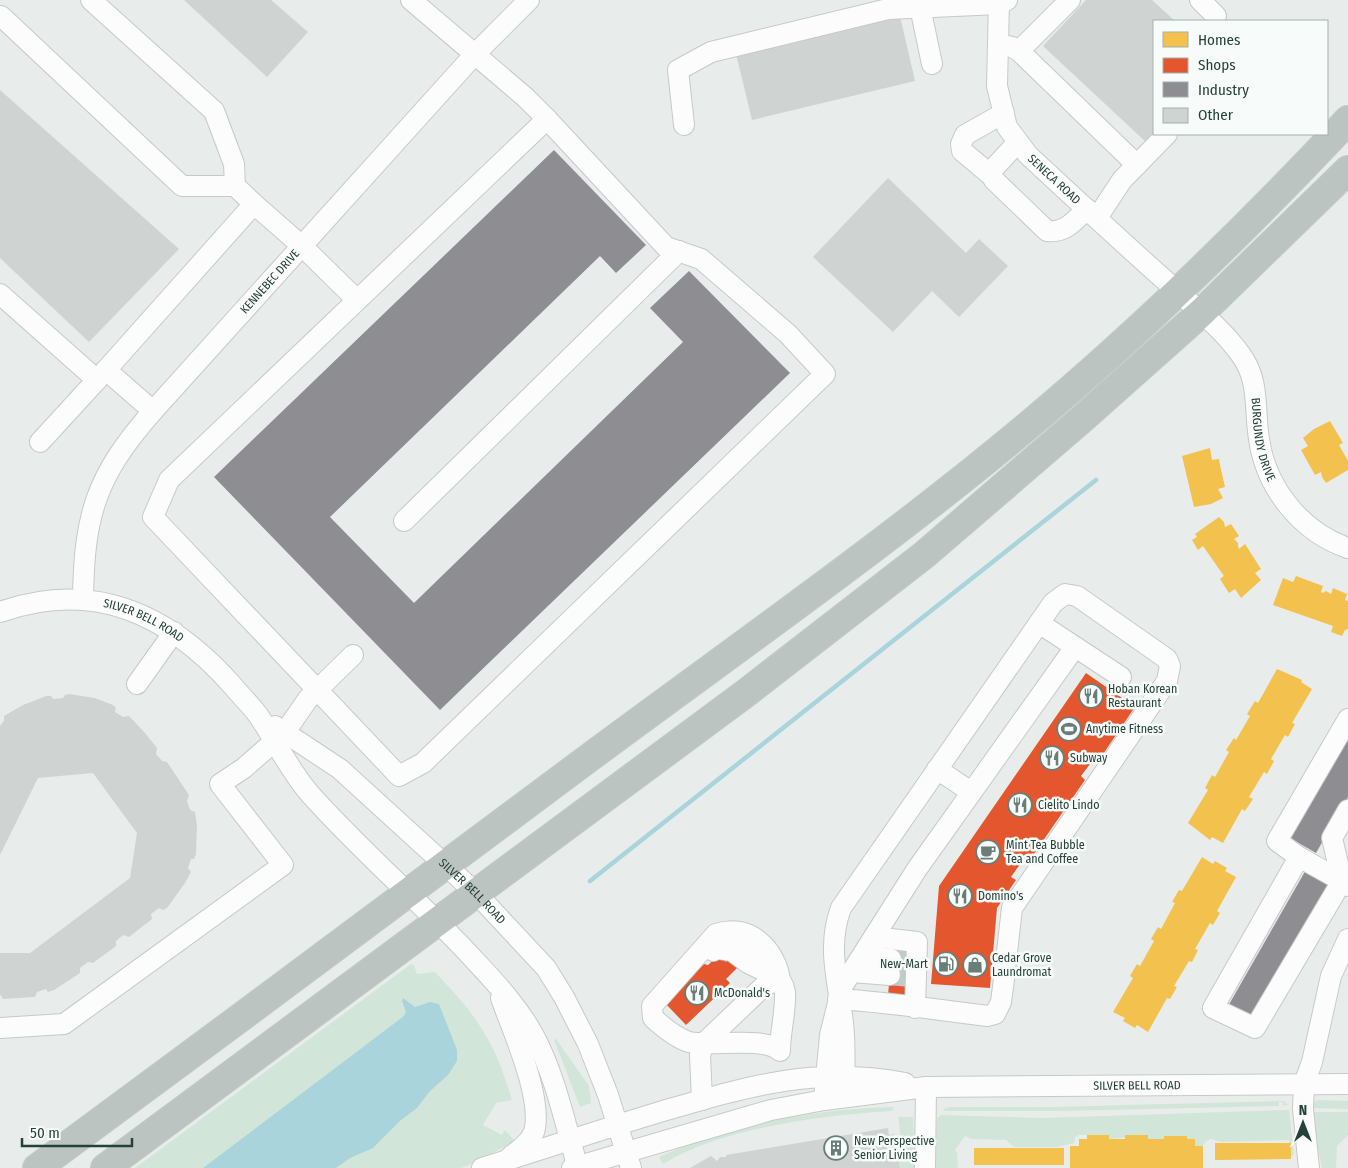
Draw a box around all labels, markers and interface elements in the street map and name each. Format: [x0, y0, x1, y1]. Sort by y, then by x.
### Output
legend [1153, 20, 1328, 135]
text: Homes [1198, 31, 1240, 49]
text: Shops [1198, 56, 1236, 74]
text: Industry [1198, 81, 1249, 99]
text: Other [1198, 106, 1234, 124]
street label: SENECA ROAD [1025, 151, 1083, 207]
street label: KENNEBEC DRIVE [237, 246, 303, 316]
street label: BURGUNDY DRIVE [1249, 397, 1279, 484]
street label: SILVER BELL ROAD [102, 596, 187, 645]
place label: Hoban Korean Restaurant [1108, 682, 1177, 710]
restaurant icon: Hoban Korean Restaurant [1078, 683, 1104, 709]
sports icon: Anytime Fitness [1056, 716, 1082, 742]
place label: Anytime Fitness [1086, 722, 1163, 736]
restaurant icon: Subway [1039, 745, 1065, 771]
place label: Subway [1070, 751, 1108, 765]
restaurant icon: Cielito Lindo [1007, 792, 1033, 818]
place label: Cielito Lindo [1038, 798, 1100, 812]
place label: Mint Tea Bubble Tea and Coffee [1006, 838, 1085, 866]
cafe icon: Mint Tea Bubble Tea and Coffee [975, 839, 1001, 865]
street label: SILVER BELL ROAD [436, 856, 508, 927]
restaurant icon: Domino's [947, 883, 973, 909]
place label: Domino's [978, 889, 1023, 903]
fuel station icon: New-Mart [933, 951, 959, 977]
place label: Cedar Grove Laundromat [992, 951, 1051, 979]
shop icon: Cedar Grove Laundromat [962, 952, 988, 978]
place label: New-Mart [880, 957, 928, 971]
restaurant icon: McDonald's [684, 980, 710, 1006]
place label: McDonald's [714, 986, 770, 1000]
street label: SILVER BELL ROAD [1093, 1078, 1181, 1093]
north arrow [1278, 1098, 1328, 1148]
text: N [1299, 1102, 1307, 1119]
scale bar [22, 1116, 132, 1148]
text: 50 m [30, 1124, 60, 1142]
place label: New Perspective Senior Living [854, 1134, 935, 1162]
building icon: New Perspective Senior Living [823, 1135, 849, 1161]

